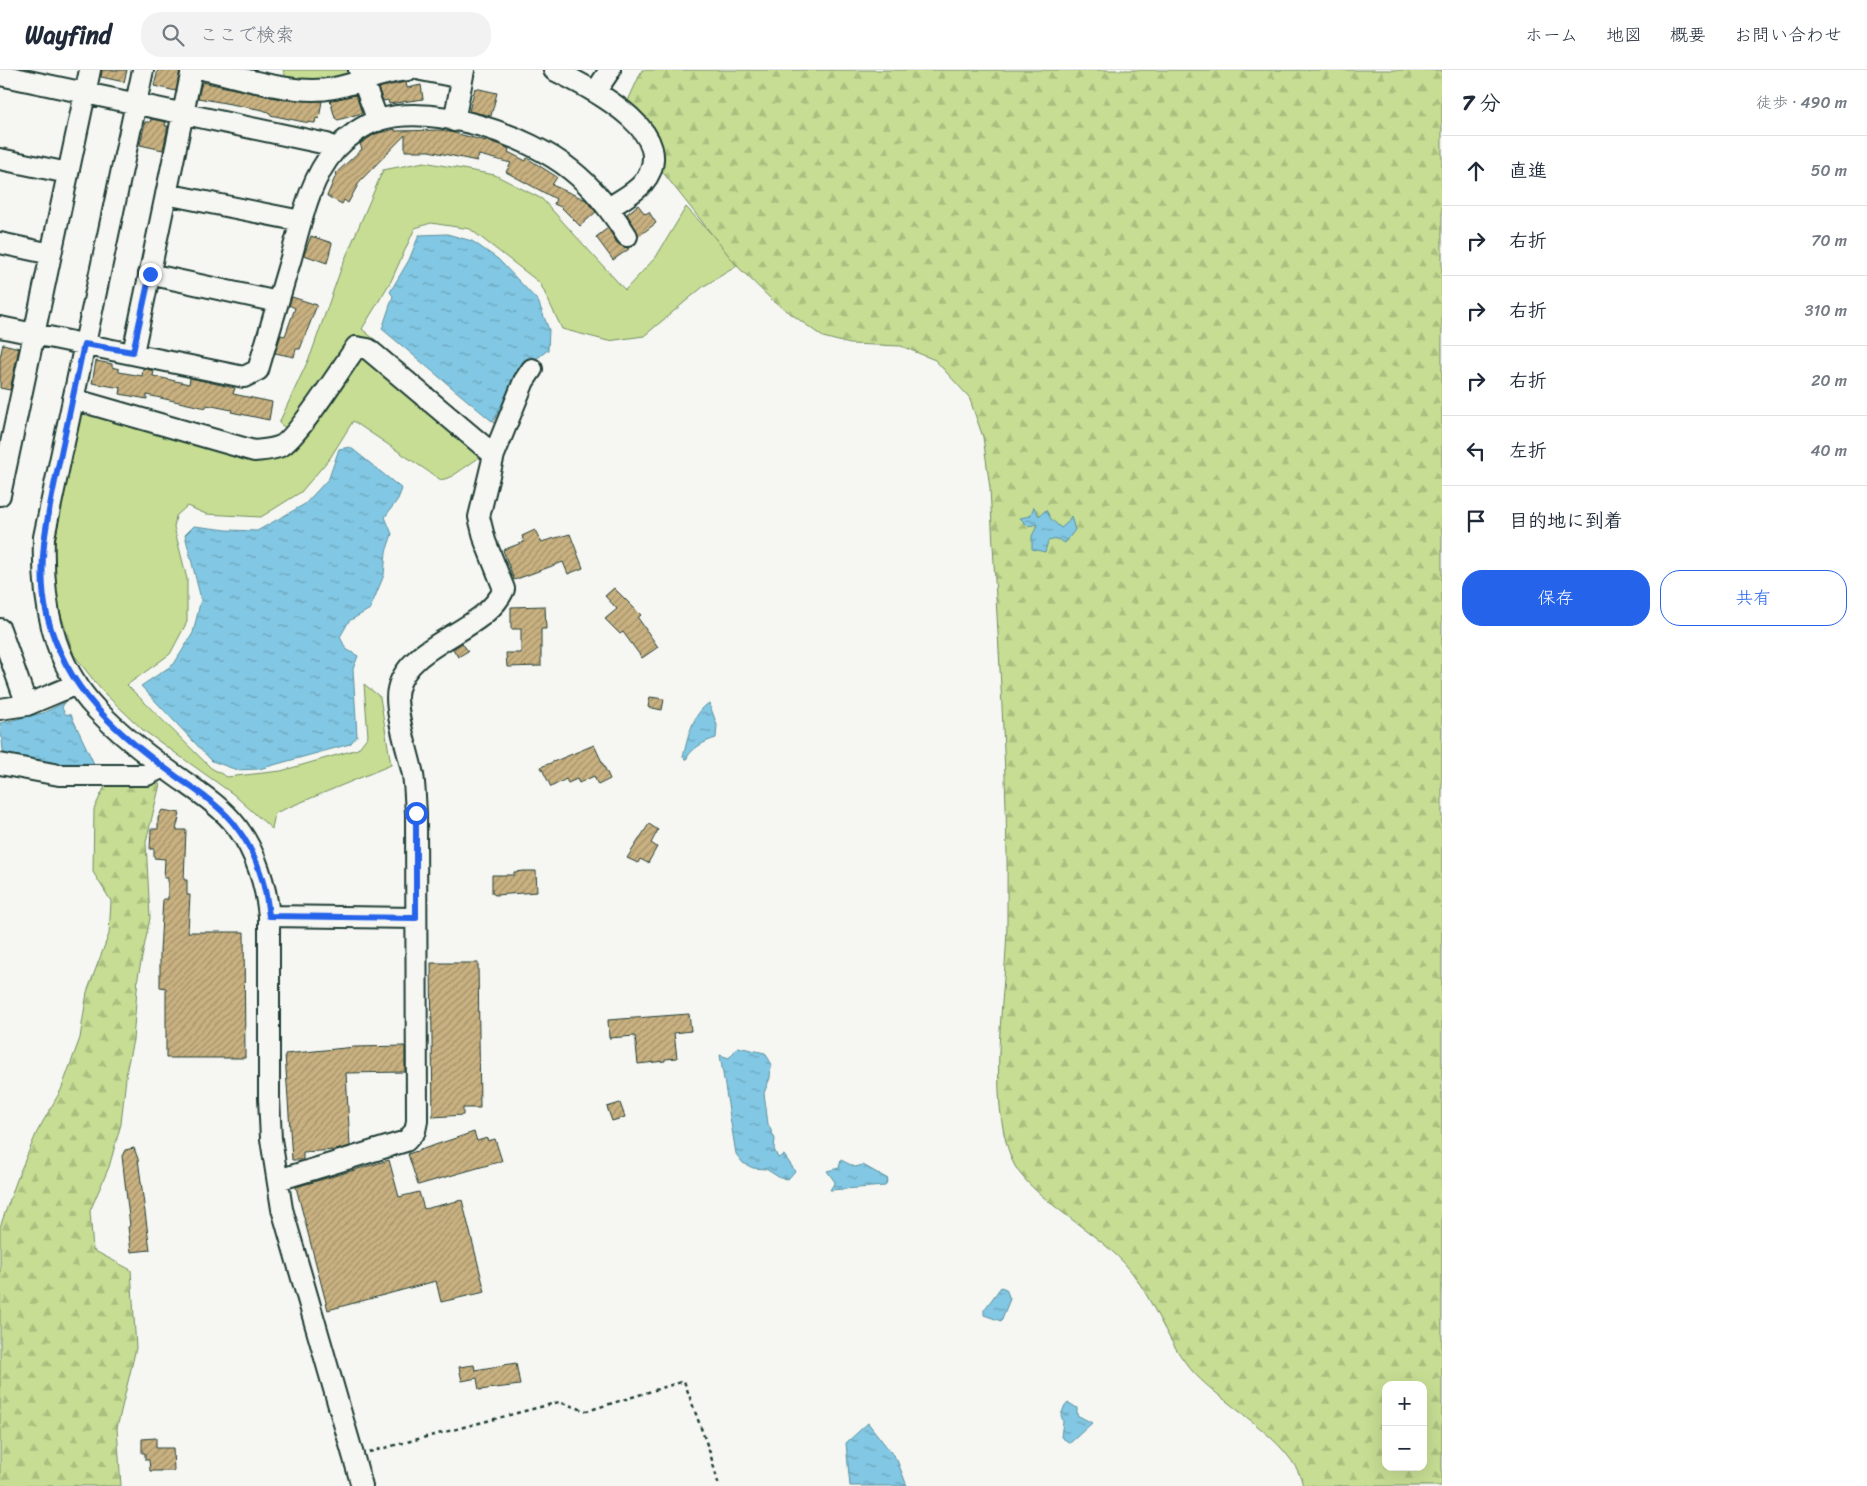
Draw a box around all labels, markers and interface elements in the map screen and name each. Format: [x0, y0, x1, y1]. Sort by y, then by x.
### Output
search box [141, 12, 491, 57]
text: Wayfind [25, 14, 111, 56]
text: ここで検索 [199, 18, 294, 51]
text: ホーム [1525, 19, 1578, 51]
text: 地図 [1606, 19, 1642, 51]
text: 概要 [1670, 19, 1706, 51]
text: お問い合わせ [1734, 19, 1842, 51]
icon: search [159, 21, 187, 49]
text: 7 分 [1462, 84, 1500, 122]
text: 徒歩 · 490 m [1756, 88, 1847, 117]
text: 直進 [1509, 154, 1547, 187]
text: 50 m [1811, 156, 1847, 185]
icon: ahead [1462, 157, 1490, 185]
text: 右折 [1509, 224, 1547, 257]
text: 70 m [1811, 226, 1847, 255]
icon: right [1462, 227, 1490, 255]
route end [139, 263, 162, 286]
text: 右折 [1509, 294, 1547, 327]
text: 310 m [1805, 296, 1847, 325]
icon: right [1462, 297, 1490, 325]
text: 右折 [1509, 364, 1547, 397]
text: 20 m [1811, 366, 1847, 395]
icon: right [1462, 367, 1490, 395]
text: 左折 [1509, 434, 1547, 467]
text: 40 m [1810, 436, 1847, 465]
icon: left [1462, 437, 1490, 465]
text: 目的地に到着 [1509, 504, 1623, 537]
icon: arrive [1462, 507, 1490, 535]
button: 保存 [1462, 570, 1650, 626]
button: 共有 [1660, 570, 1847, 626]
route start [405, 802, 428, 825]
map controls [1382, 1381, 1427, 1471]
button: + [1382, 1381, 1427, 1426]
button: − [1382, 1426, 1427, 1471]

